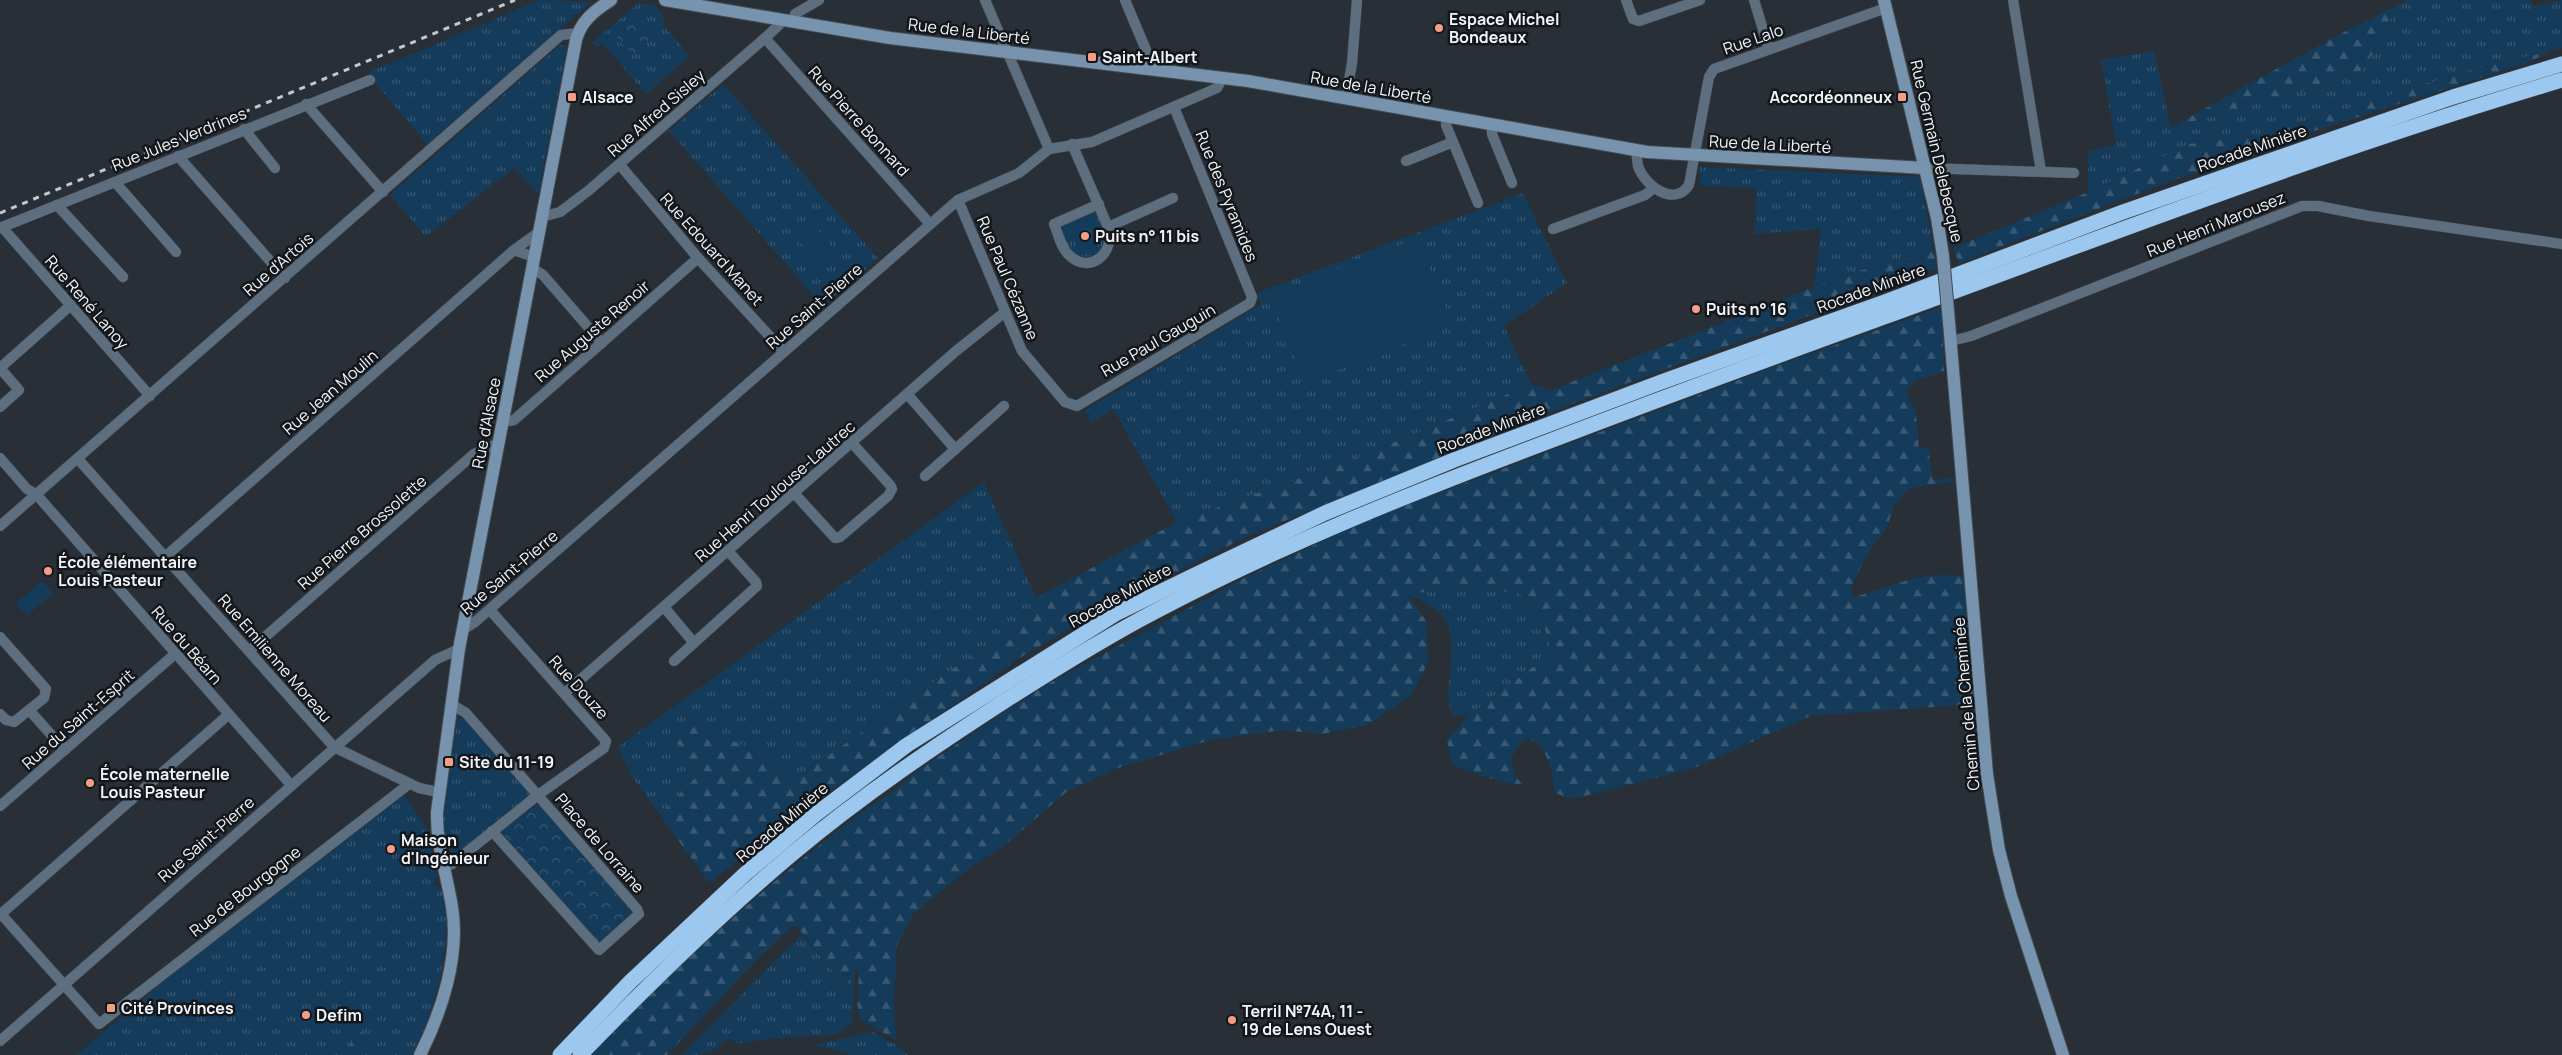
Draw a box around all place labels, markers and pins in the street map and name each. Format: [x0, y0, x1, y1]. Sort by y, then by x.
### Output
place label: Espace Michel Bondeaux [1449, 8, 1559, 48]
marker: Espace Michel Bondeaux [1433, 22, 1445, 34]
place label: Saint-Albert [1102, 46, 1198, 68]
marker: Saint-Albert [1086, 51, 1098, 63]
place label: Alsace [582, 86, 634, 108]
place label: Accordéonneux [1769, 86, 1892, 108]
marker: Alsace [566, 91, 578, 103]
marker: Accordéonneux [1896, 91, 1908, 103]
place label: Puits n° 11 bis [1095, 225, 1199, 247]
marker: Puits n° 11 bis [1079, 230, 1091, 242]
place label: Puits n° 16 [1706, 298, 1787, 320]
marker: Puits n° 16 [1690, 303, 1702, 315]
place label: École élémentaire Louis Pasteur [58, 551, 198, 591]
marker: École élémentaire Louis Pasteur [42, 565, 54, 577]
place label: Site du 11-19 [459, 751, 554, 773]
marker: Site du 11-19 [443, 756, 455, 768]
place label: École maternelle Louis Pasteur [100, 763, 230, 803]
marker: École maternelle Louis Pasteur [84, 777, 96, 789]
place label: Maison d'Ingénieur [401, 829, 489, 869]
marker: Maison d'Ingénieur [385, 843, 397, 855]
place label: Cité Provinces [121, 997, 234, 1019]
place label: Terril №74A, 11 - 19 de Lens Ouest [1242, 1000, 1372, 1040]
marker: Cité Provinces [105, 1002, 117, 1014]
place label: Defim [316, 1004, 362, 1026]
marker: Defim [300, 1009, 312, 1021]
marker: Terril №74A, 11 - 19 de Lens Ouest [1226, 1014, 1238, 1026]

